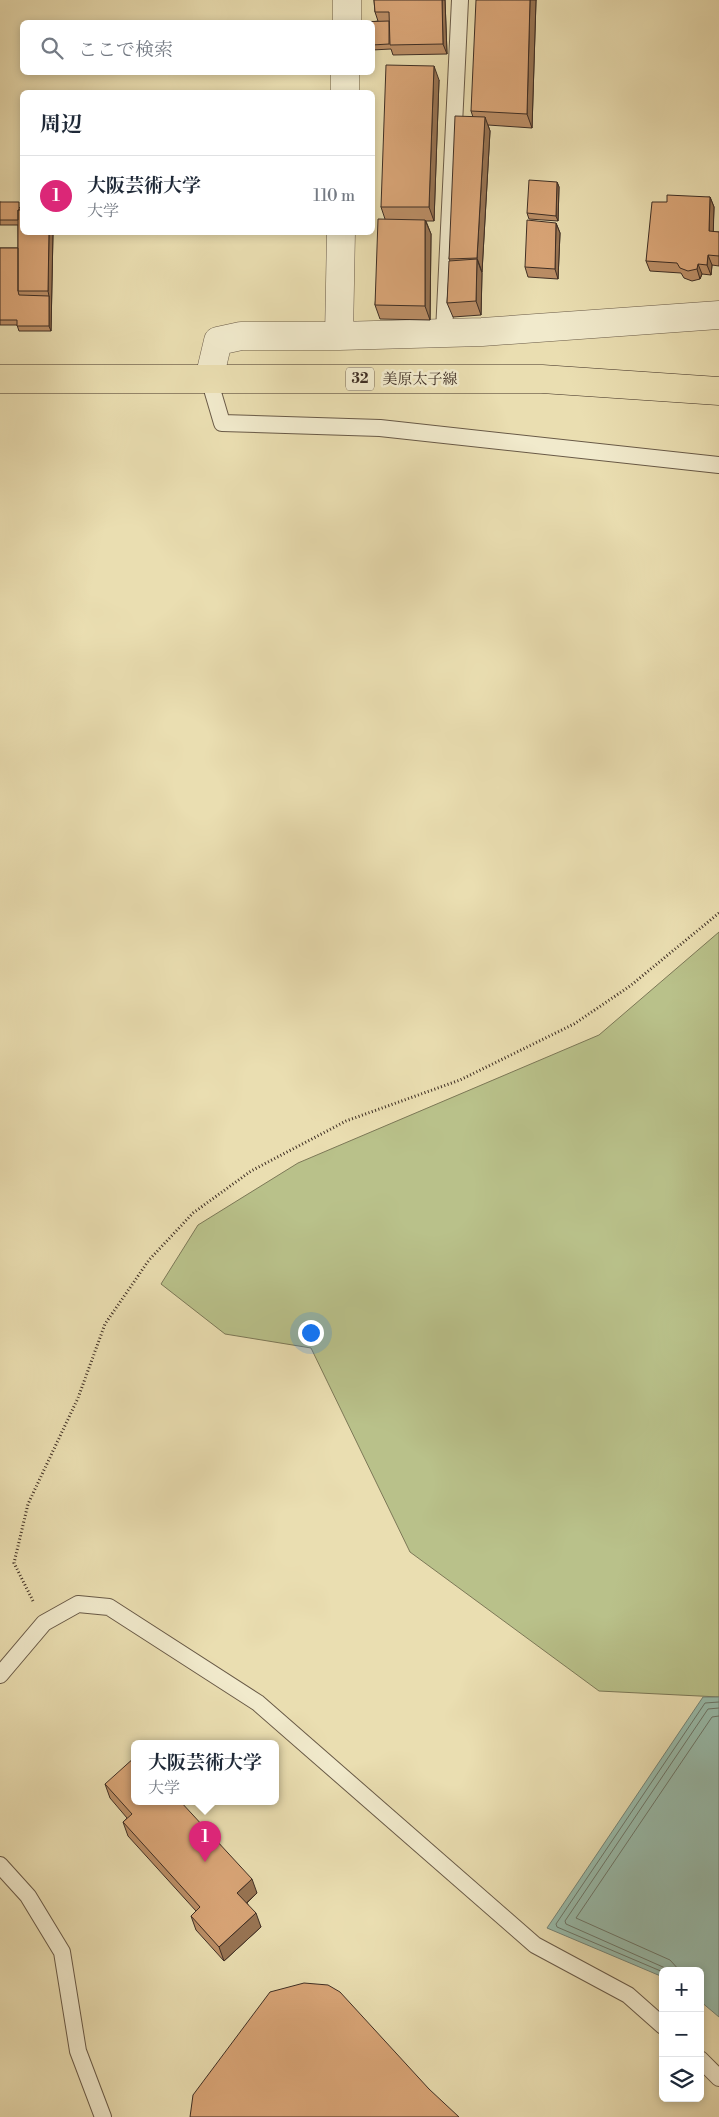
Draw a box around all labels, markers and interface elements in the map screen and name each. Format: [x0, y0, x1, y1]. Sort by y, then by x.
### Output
search box [20, 20, 375, 75]
icon: search [38, 34, 66, 62]
text: ここで検索 [78, 38, 173, 62]
text: 周辺 [40, 112, 82, 138]
text: 大阪芸術大学 [87, 174, 201, 198]
text: 1 [52, 186, 60, 206]
text: 110 m [313, 186, 355, 206]
text: 大学 [87, 201, 119, 221]
road number: 32 [346, 368, 374, 390]
street label: 美原太子線 [382, 370, 458, 389]
your location [298, 1320, 324, 1346]
popup [131, 1740, 279, 1805]
text: 大阪芸術大学 [148, 1751, 262, 1775]
text: 大学 [148, 1778, 180, 1798]
pin: 1 [189, 1821, 221, 1862]
map controls [659, 1967, 704, 2102]
button: + [659, 1967, 704, 2012]
button: − [659, 2012, 704, 2057]
button: layers [659, 2057, 704, 2102]

